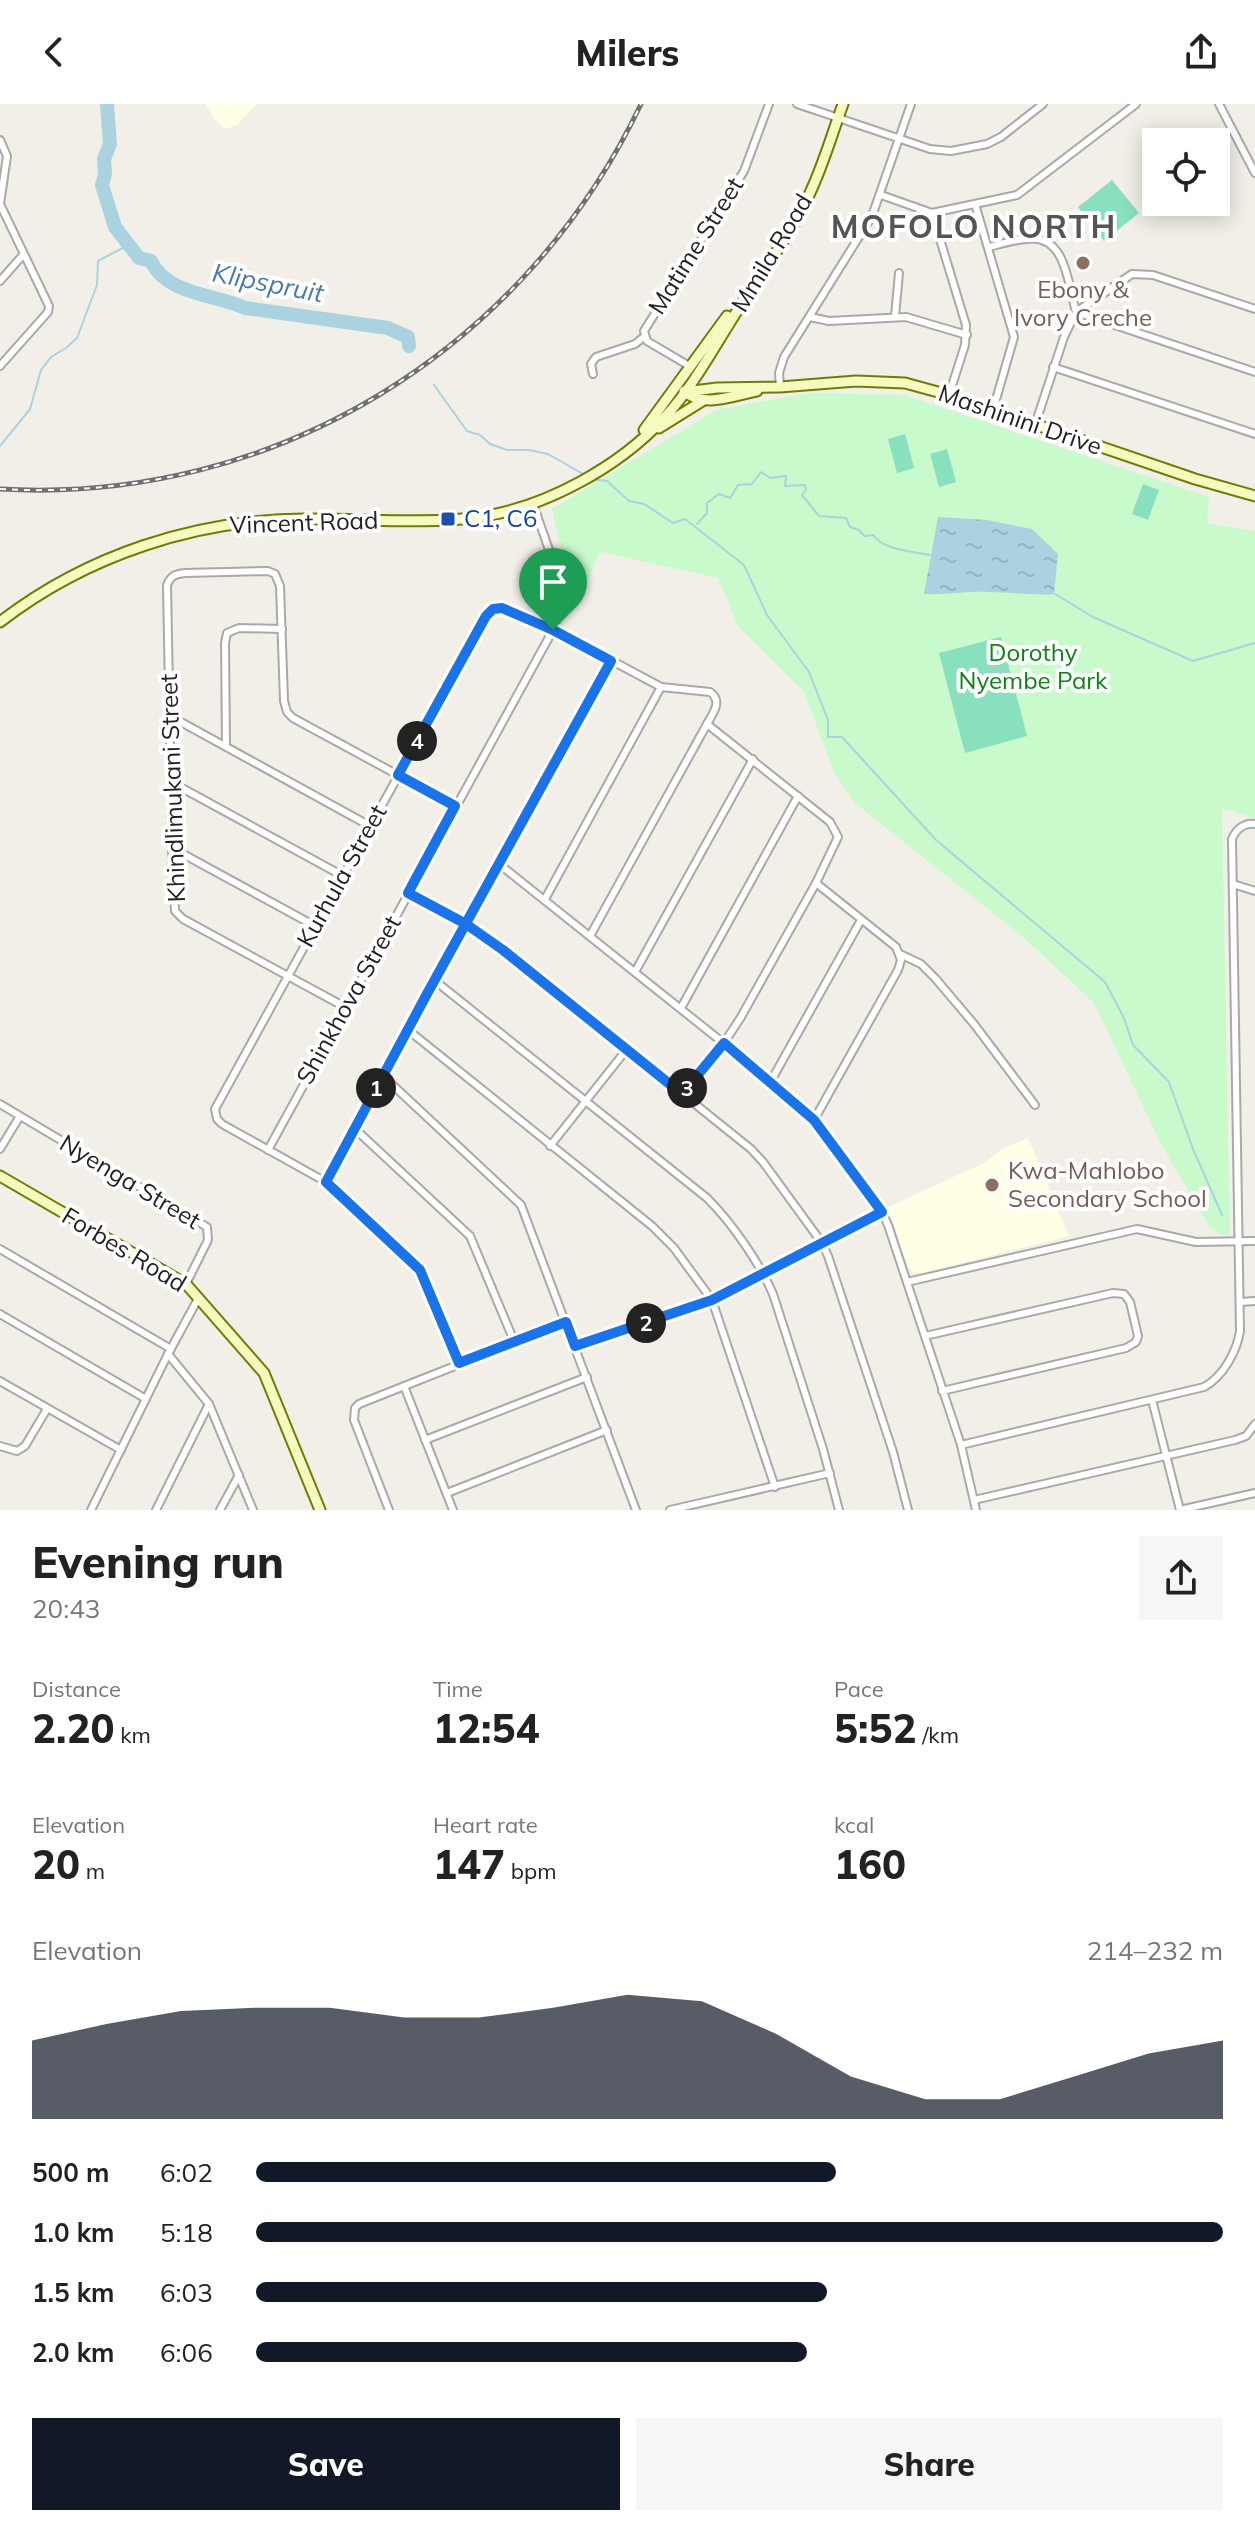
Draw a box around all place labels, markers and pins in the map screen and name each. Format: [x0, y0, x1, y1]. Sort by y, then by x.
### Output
marker: Ebony & Ivory Creche [1074, 254, 1092, 272]
place label: Ebony & Ivory Creche [1014, 274, 1152, 332]
place label: C1, C6 [464, 503, 537, 533]
marker: C1, C6 [439, 510, 457, 528]
pin [519, 548, 587, 630]
pin: 4 [397, 721, 437, 761]
pin: 1 [356, 1068, 396, 1108]
pin: 3 [667, 1068, 707, 1108]
place label: Kwa-Mahlobo Secondary School [1008, 1155, 1207, 1213]
marker: Kwa-Mahlobo Secondary School [983, 1176, 1001, 1194]
pin: 2 [626, 1303, 666, 1343]

